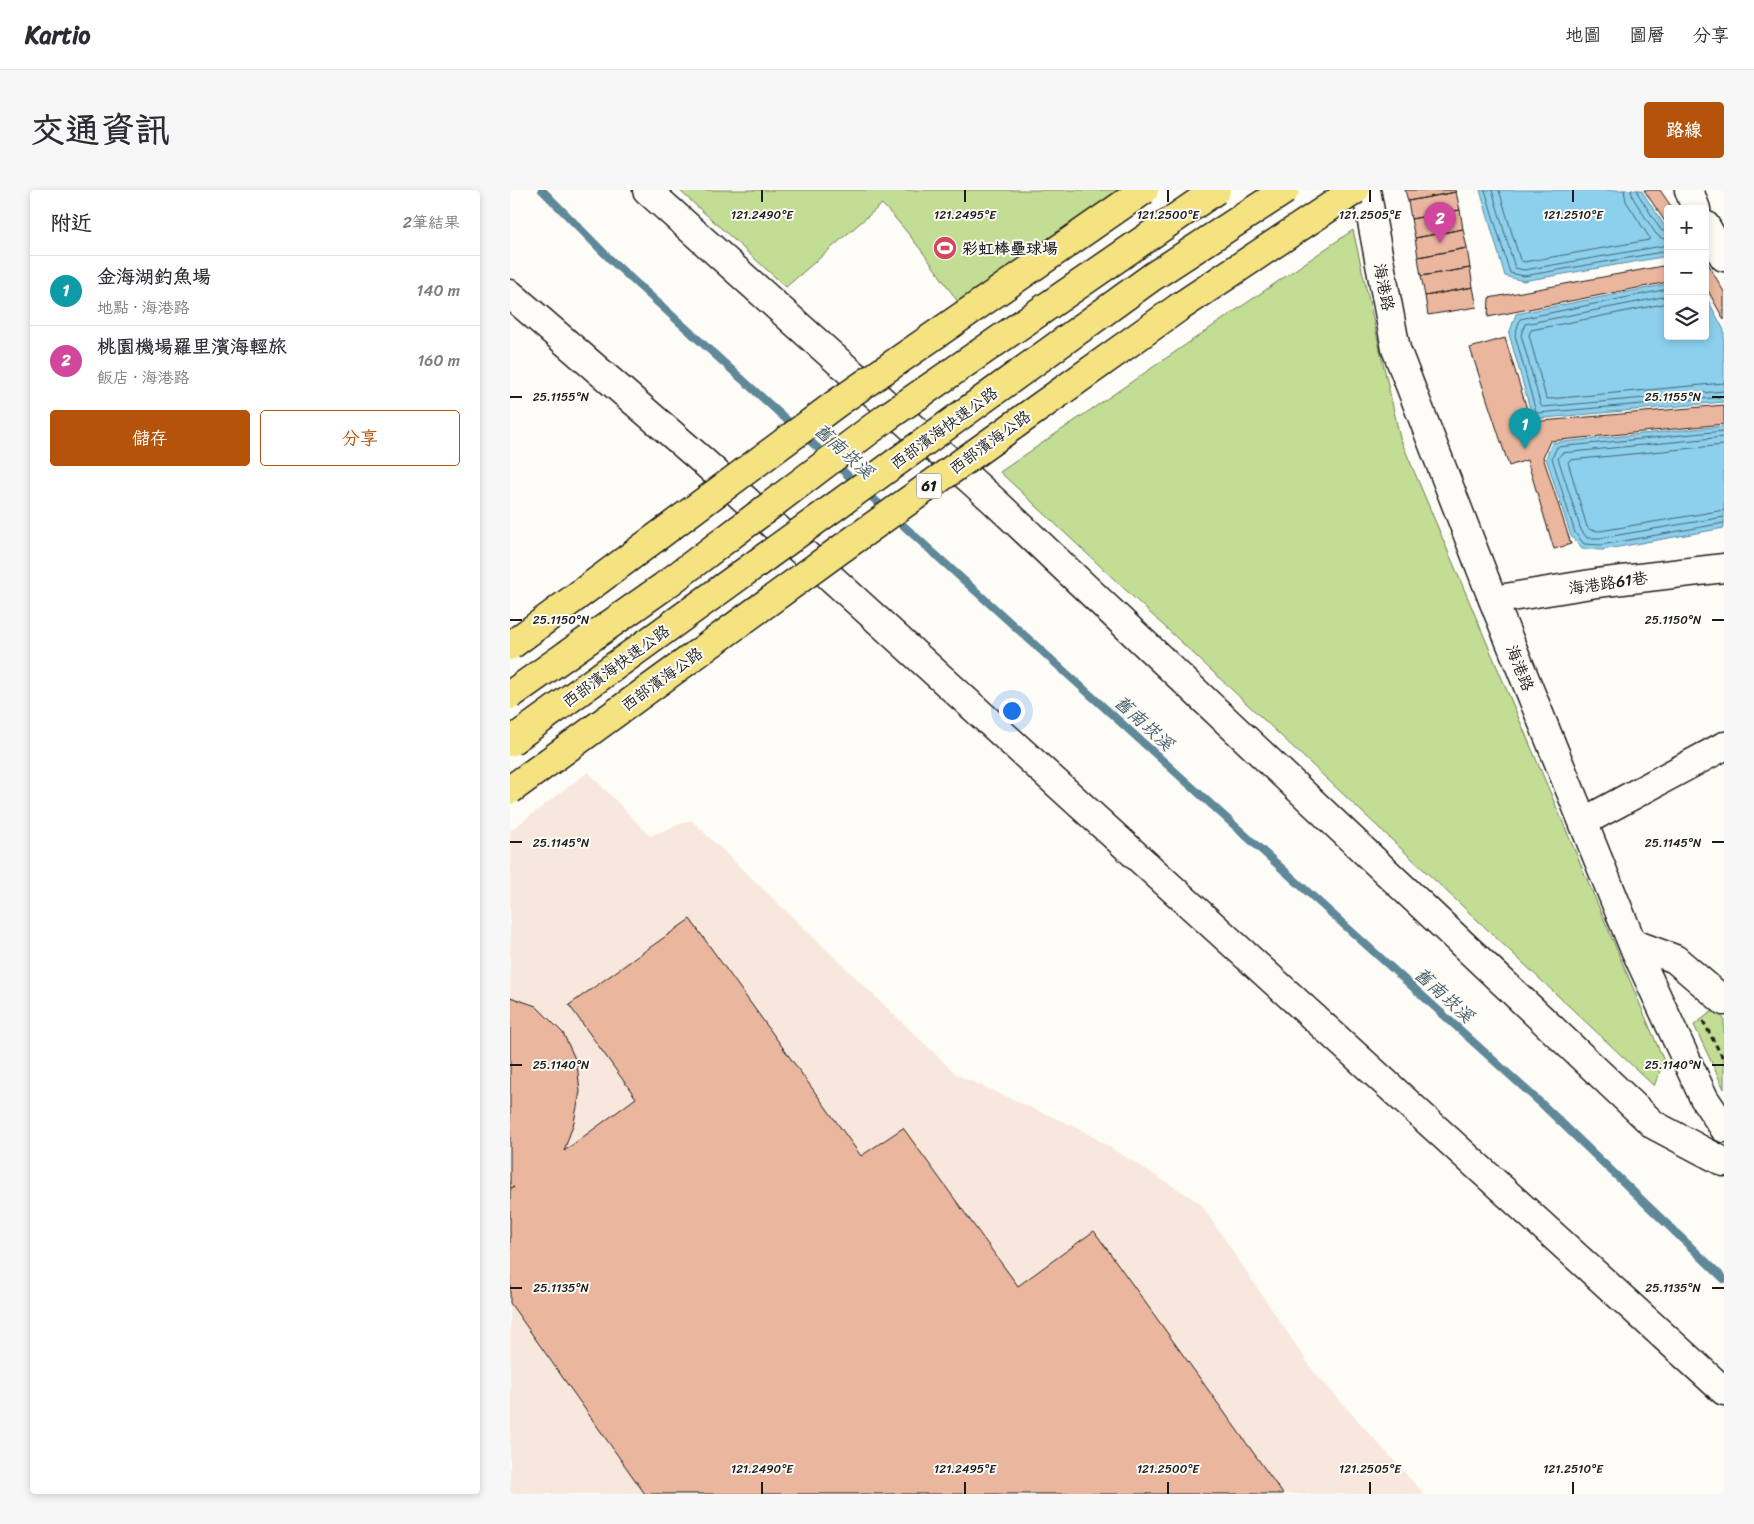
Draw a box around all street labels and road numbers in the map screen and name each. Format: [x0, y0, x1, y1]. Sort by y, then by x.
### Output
street label: 海港路 [1365, 261, 1403, 313]
street label: 西部濱海快速公路 [884, 379, 1004, 477]
street label: 西部濱海公路 [943, 402, 1037, 482]
road number: 61 [916, 474, 942, 498]
street label: 海港路61巷 [1566, 563, 1650, 603]
street label: 西部濱海快速公路 [556, 617, 676, 715]
street label: 西部濱海公路 [615, 639, 709, 719]
street label: 海港路 [1498, 640, 1542, 696]

